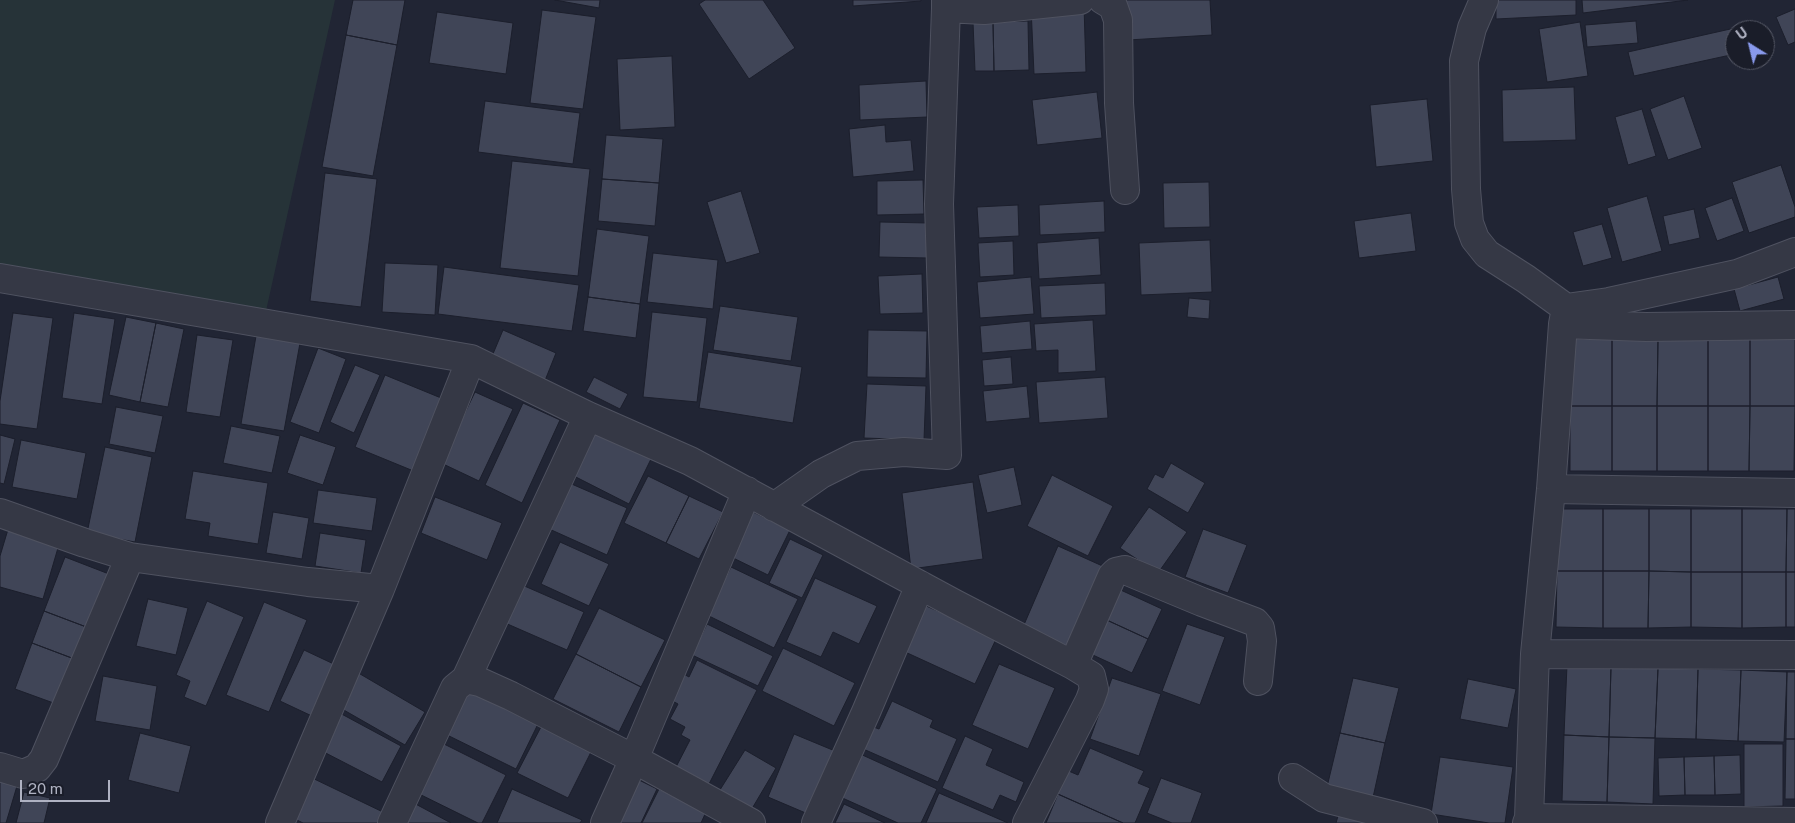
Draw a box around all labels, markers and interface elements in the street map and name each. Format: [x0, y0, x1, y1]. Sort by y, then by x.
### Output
north arrow [1725, 20, 1775, 70]
text: U [1733, 24, 1751, 43]
scale bar [22, 770, 112, 802]
text: 20 m [28, 780, 63, 797]

